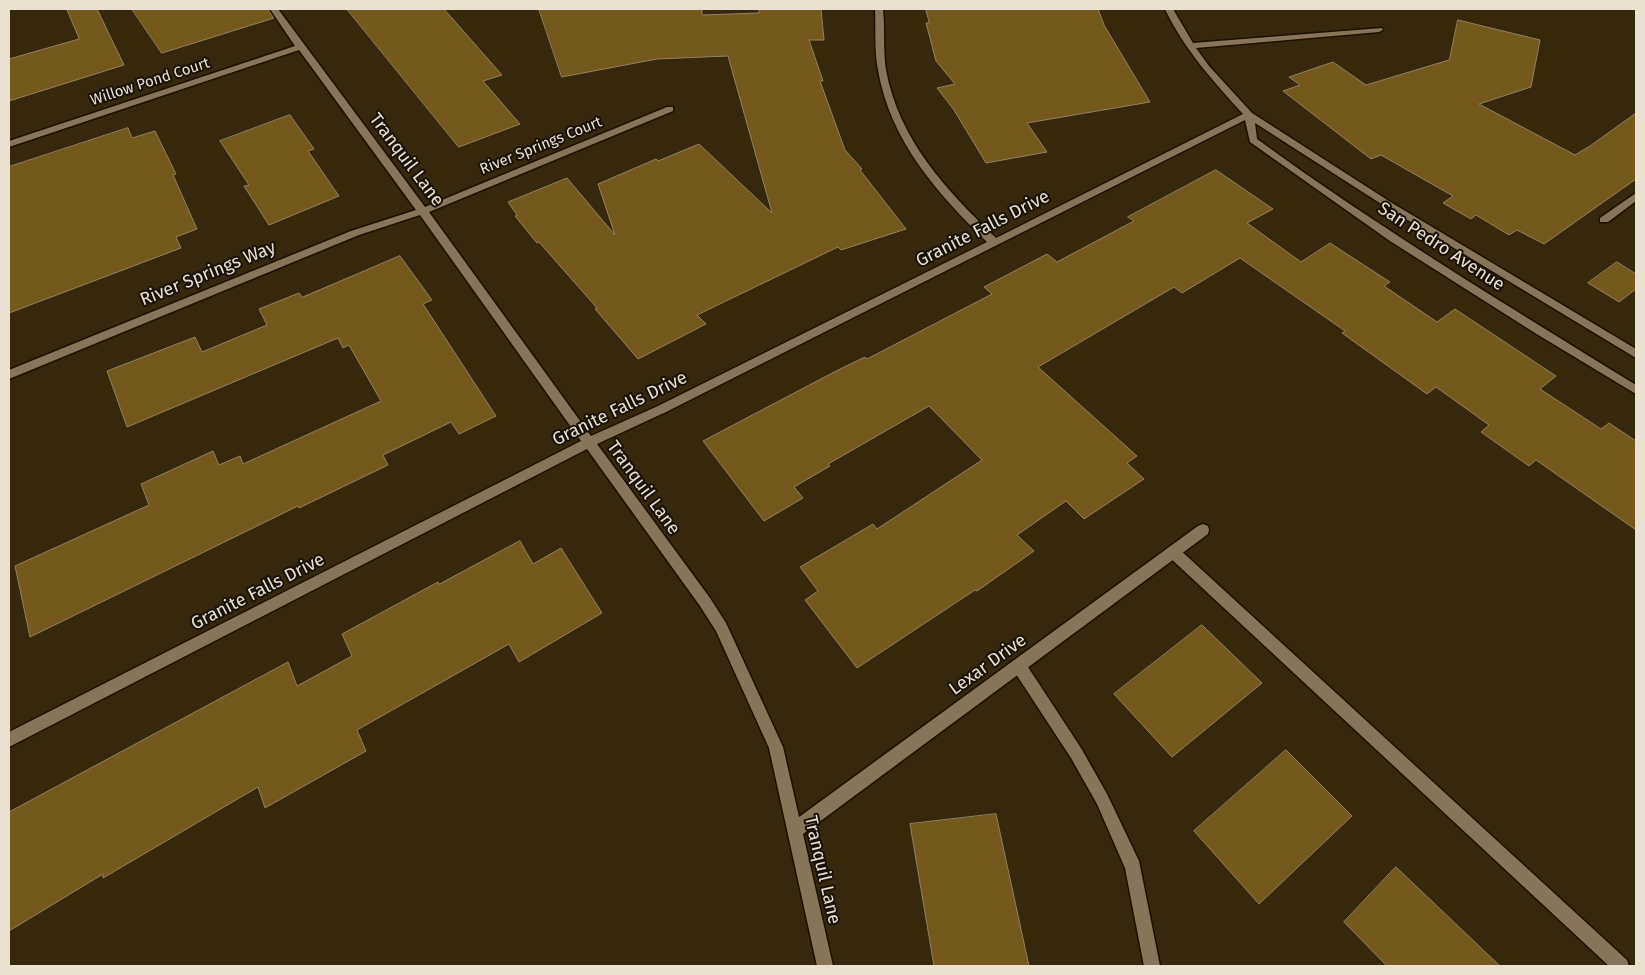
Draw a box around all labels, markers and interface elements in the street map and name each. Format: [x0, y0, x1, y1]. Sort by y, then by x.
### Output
street label: Willow Pond Court [88, 54, 212, 110]
street label: Tranquil Lane [364, 109, 448, 211]
street label: River Springs Court [477, 113, 605, 179]
street label: Granite Falls Drive [913, 186, 1053, 272]
street label: San Pedro Avenue [1374, 198, 1508, 296]
street label: River Springs Way [137, 237, 279, 311]
street label: Granite Falls Drive [549, 367, 691, 451]
street label: Tranquil Lane [602, 437, 684, 539]
street label: Granite Falls Drive [188, 549, 328, 635]
street label: Lexar Drive [945, 630, 1031, 700]
street label: Tranquil Lane [799, 814, 845, 926]

